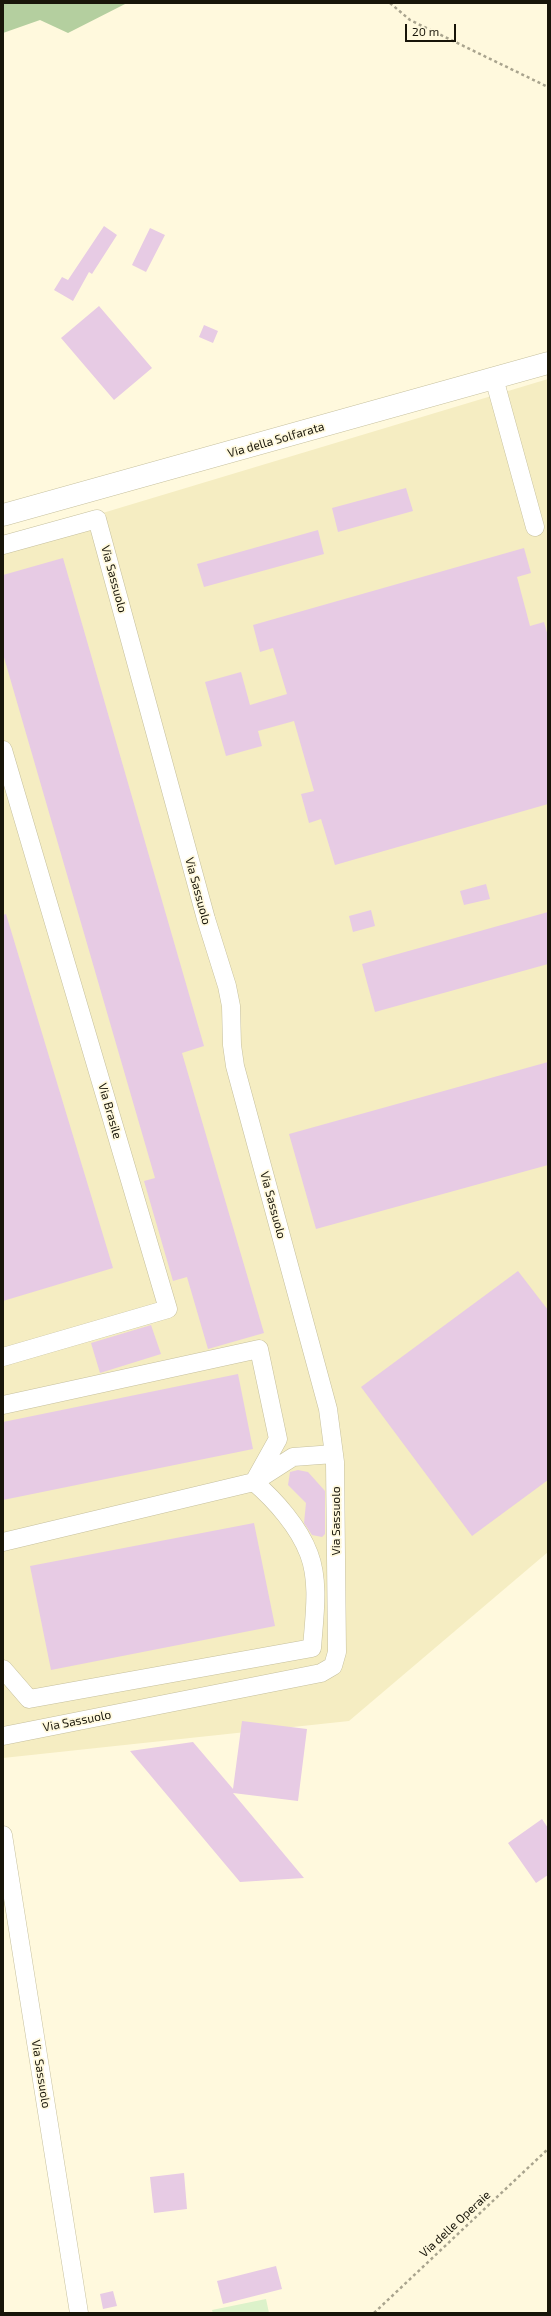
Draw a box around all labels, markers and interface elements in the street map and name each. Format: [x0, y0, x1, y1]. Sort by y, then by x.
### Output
scale bar [407, 16, 458, 42]
text: 20 m [412, 24, 439, 38]
street label: Via della Solfarata [226, 419, 326, 461]
street label: Via Sassuolo [98, 544, 130, 614]
street label: Via Sassuolo [182, 856, 214, 926]
street label: Via Brasile [95, 1081, 125, 1141]
street label: Via Sassuolo [257, 1170, 289, 1240]
street label: Via Sassuolo [329, 1486, 343, 1556]
street label: Via Sassuolo [42, 1707, 112, 1735]
street label: Via Sassuolo [28, 2039, 54, 2109]
street label: Via delle Operaie [417, 2188, 493, 2260]

